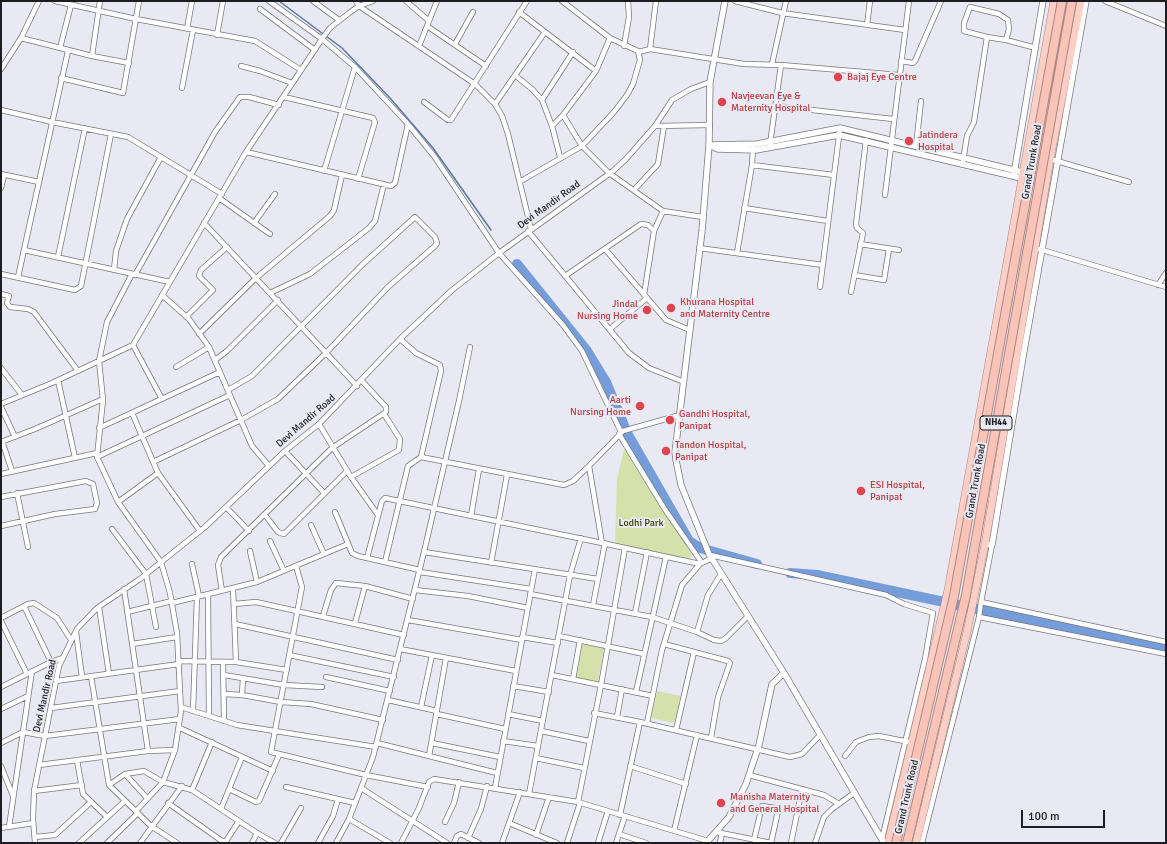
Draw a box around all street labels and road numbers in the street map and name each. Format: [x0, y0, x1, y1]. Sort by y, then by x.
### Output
street label: Grand Trunk Road [1020, 124, 1044, 200]
street label: Devi Mandir Road [515, 178, 583, 232]
street label: Devi Mandir Road [274, 392, 338, 450]
road number: NH44 [980, 416, 1012, 430]
street label: Grand Trunk Road [964, 443, 988, 519]
street label: Devi Mandir Road [31, 658, 59, 734]
street label: Grand Trunk Road [893, 759, 921, 835]

